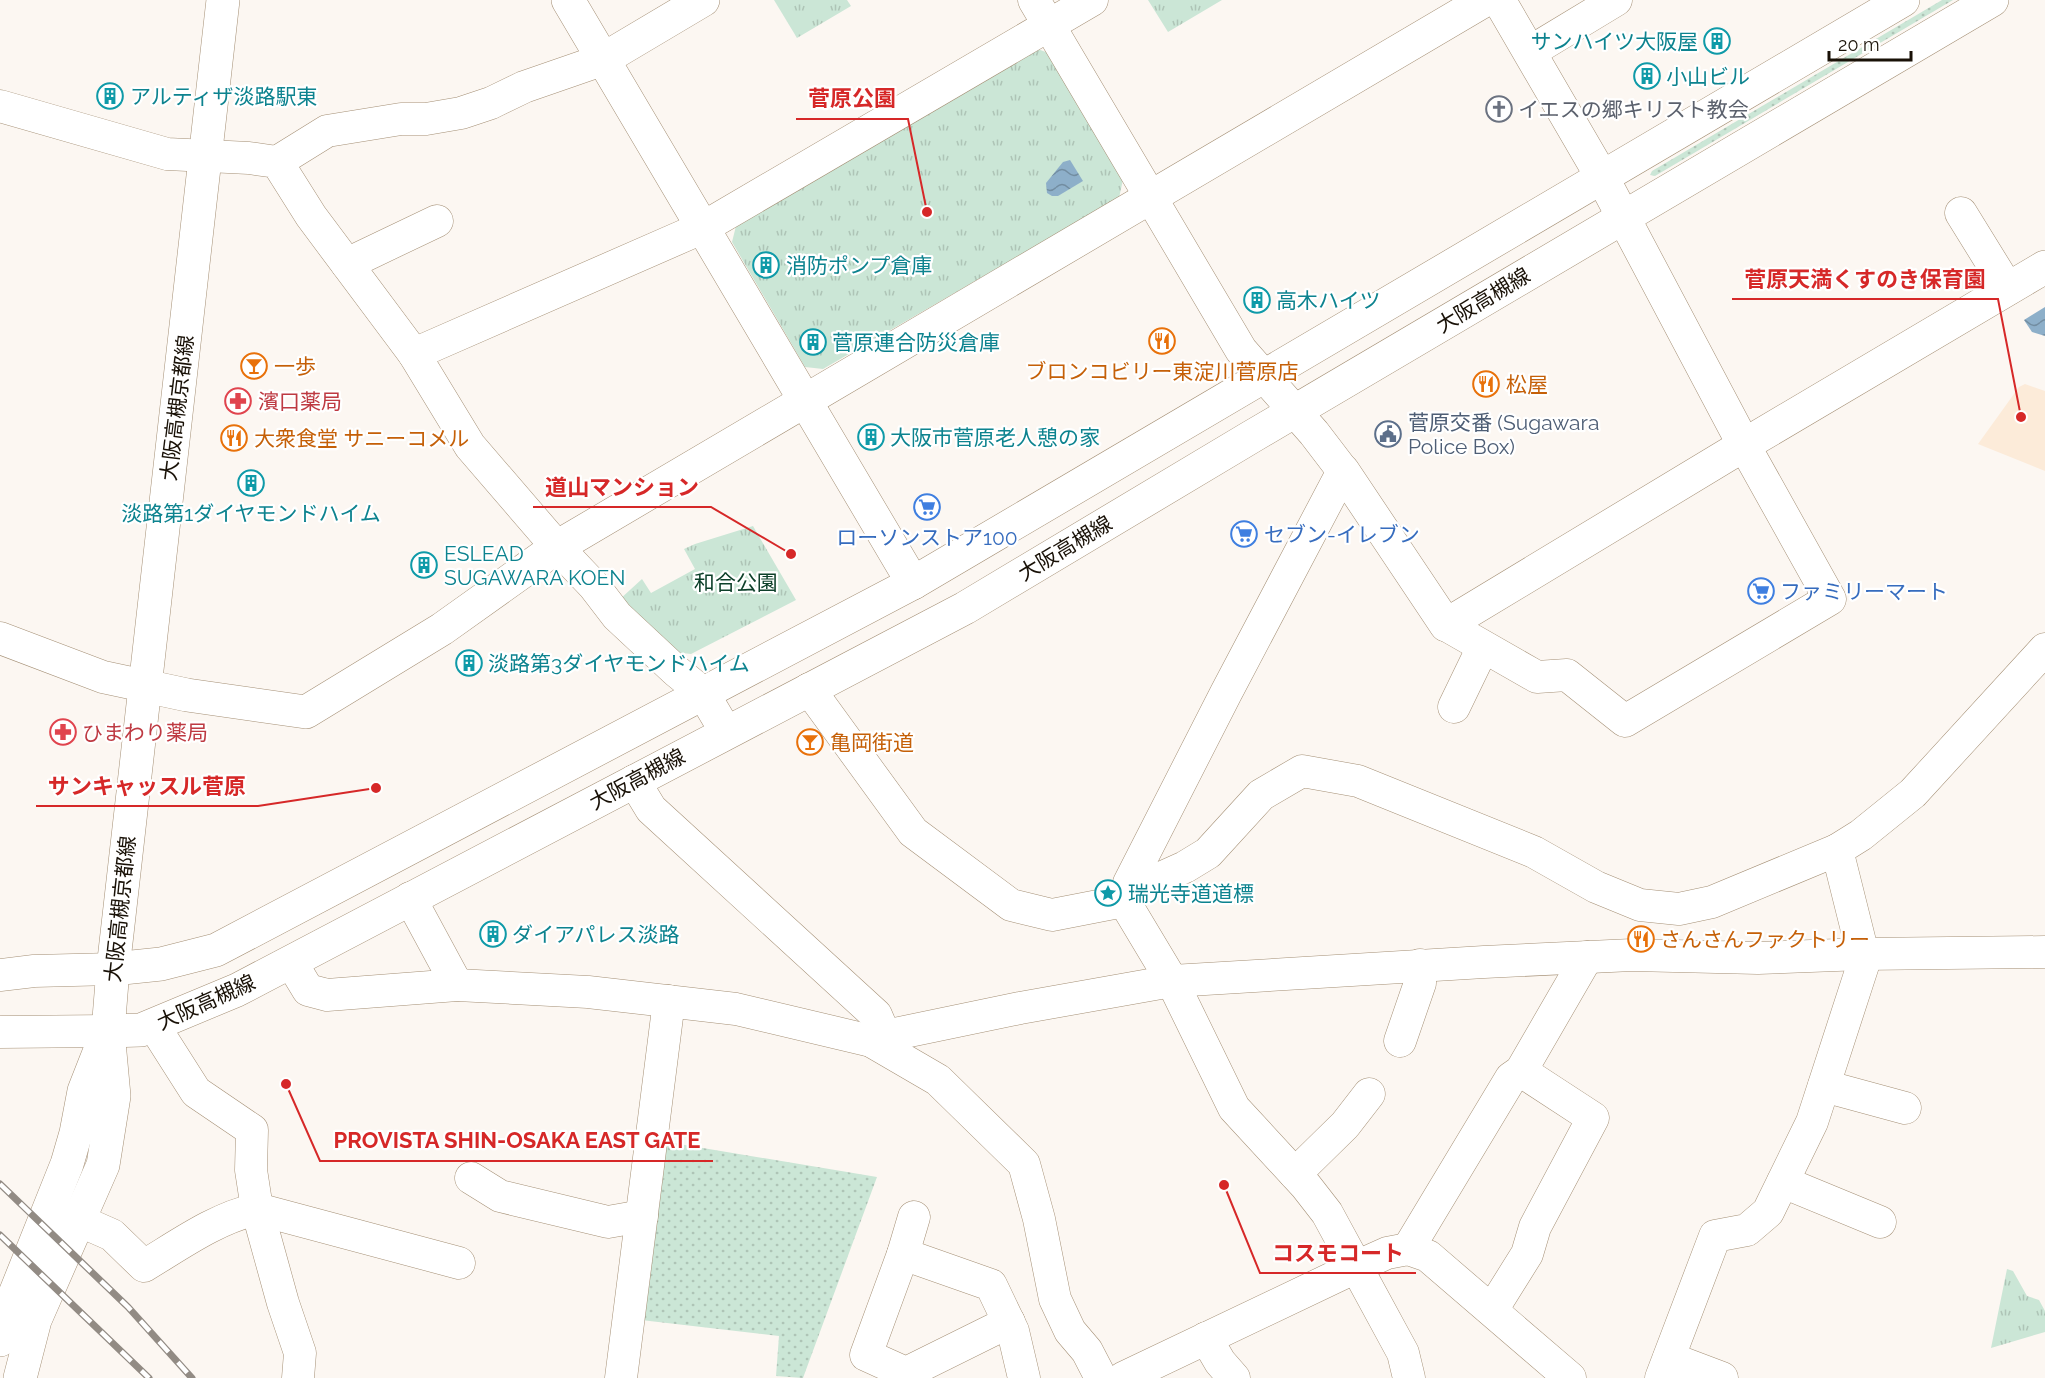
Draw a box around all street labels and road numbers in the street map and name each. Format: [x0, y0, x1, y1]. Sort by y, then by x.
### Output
street label: 大阪高槻線 [1432, 262, 1534, 338]
street label: 大阪高槻京都線 [156, 334, 198, 482]
street label: 大阪高槻線 [1014, 510, 1116, 586]
street label: 大阪高槻線 [585, 743, 689, 815]
street label: 大阪高槻京都線 [100, 835, 140, 983]
street label: 大阪高槻線 [153, 969, 259, 1035]

